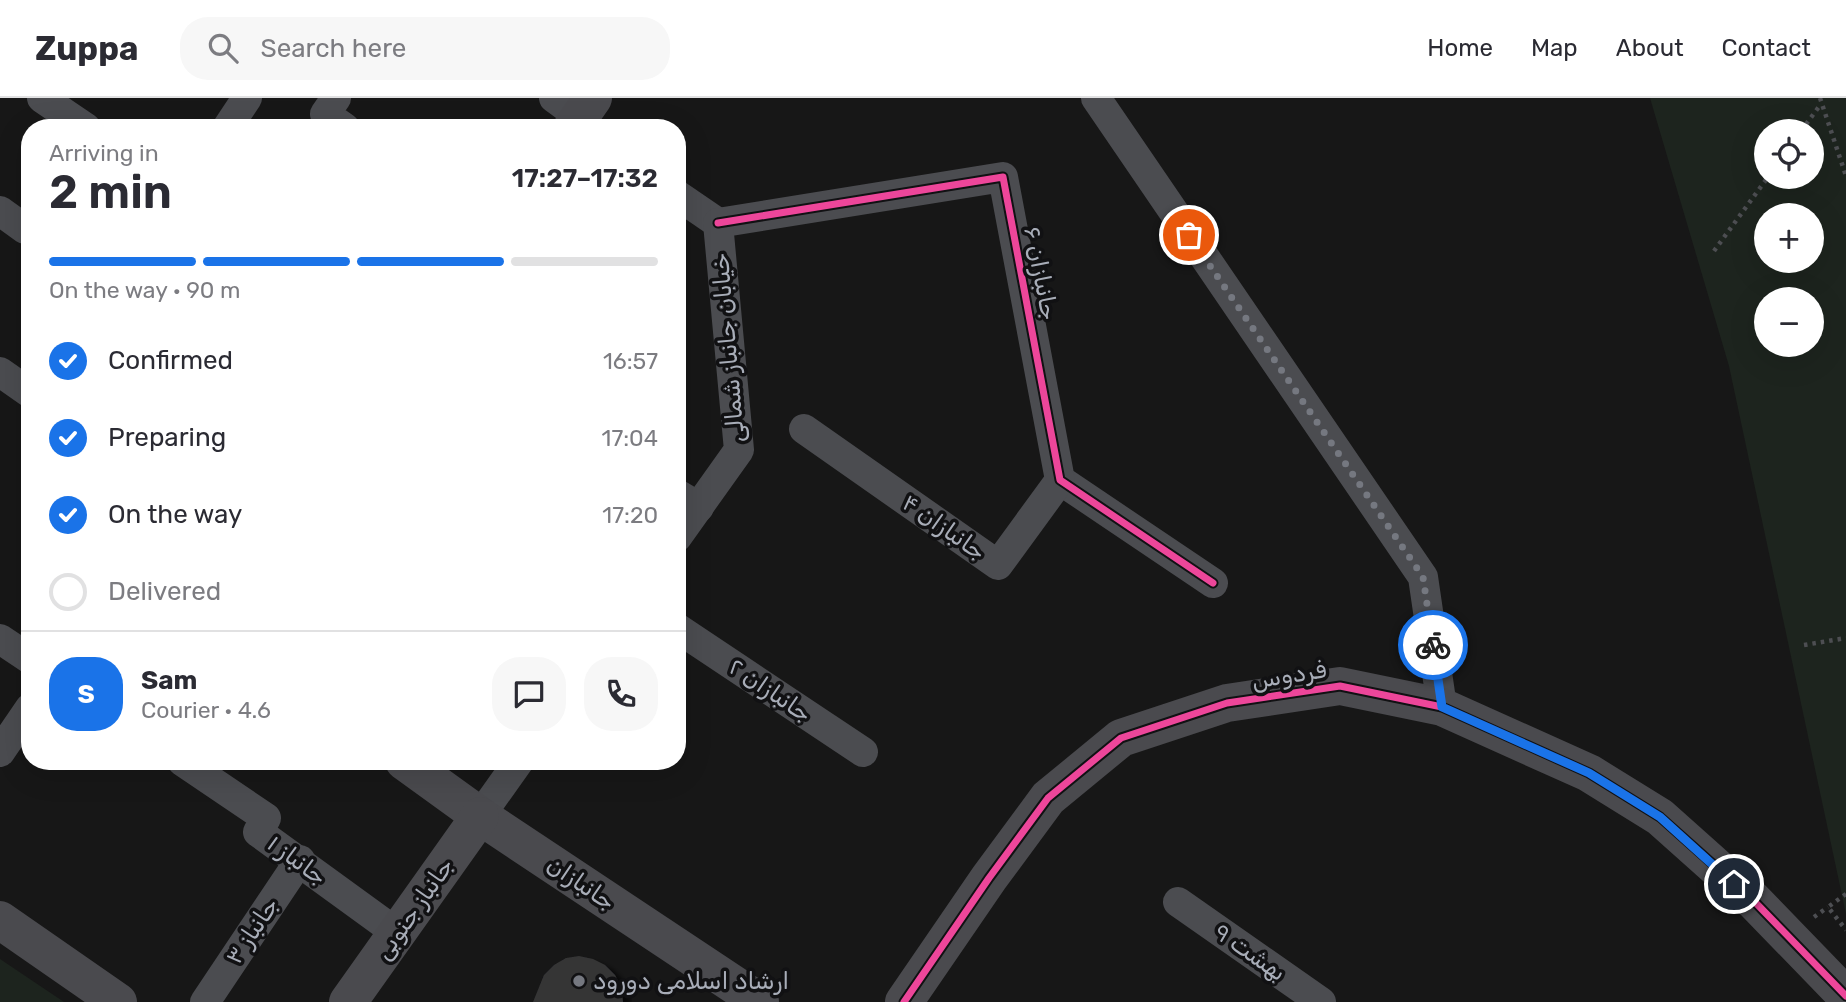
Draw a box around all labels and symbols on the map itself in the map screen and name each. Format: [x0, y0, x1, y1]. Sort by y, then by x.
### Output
pin [1159, 205, 1219, 265]
street label: جانبازان ۶ [1018, 224, 1064, 322]
street label: خیابان جانباز شمالی [706, 252, 750, 444]
street label: جانبازان ۴ [897, 488, 991, 566]
courier [1398, 610, 1468, 680]
street label: جانبازان ۲ [723, 652, 817, 728]
street label: فردوس [1250, 655, 1328, 695]
street label: جانباز ۱ [262, 829, 332, 891]
street label: جانبازان [542, 850, 620, 916]
street label: جانباز جنوبی [369, 853, 459, 965]
pin [1704, 854, 1764, 914]
street label: جانباز ۳ [220, 892, 284, 970]
street label: بهشت ۹ [1209, 917, 1291, 987]
place label: ارشاد اسلامی دورود [593, 967, 789, 995]
marker: ارشاد اسلامی دورود [571, 973, 587, 989]

